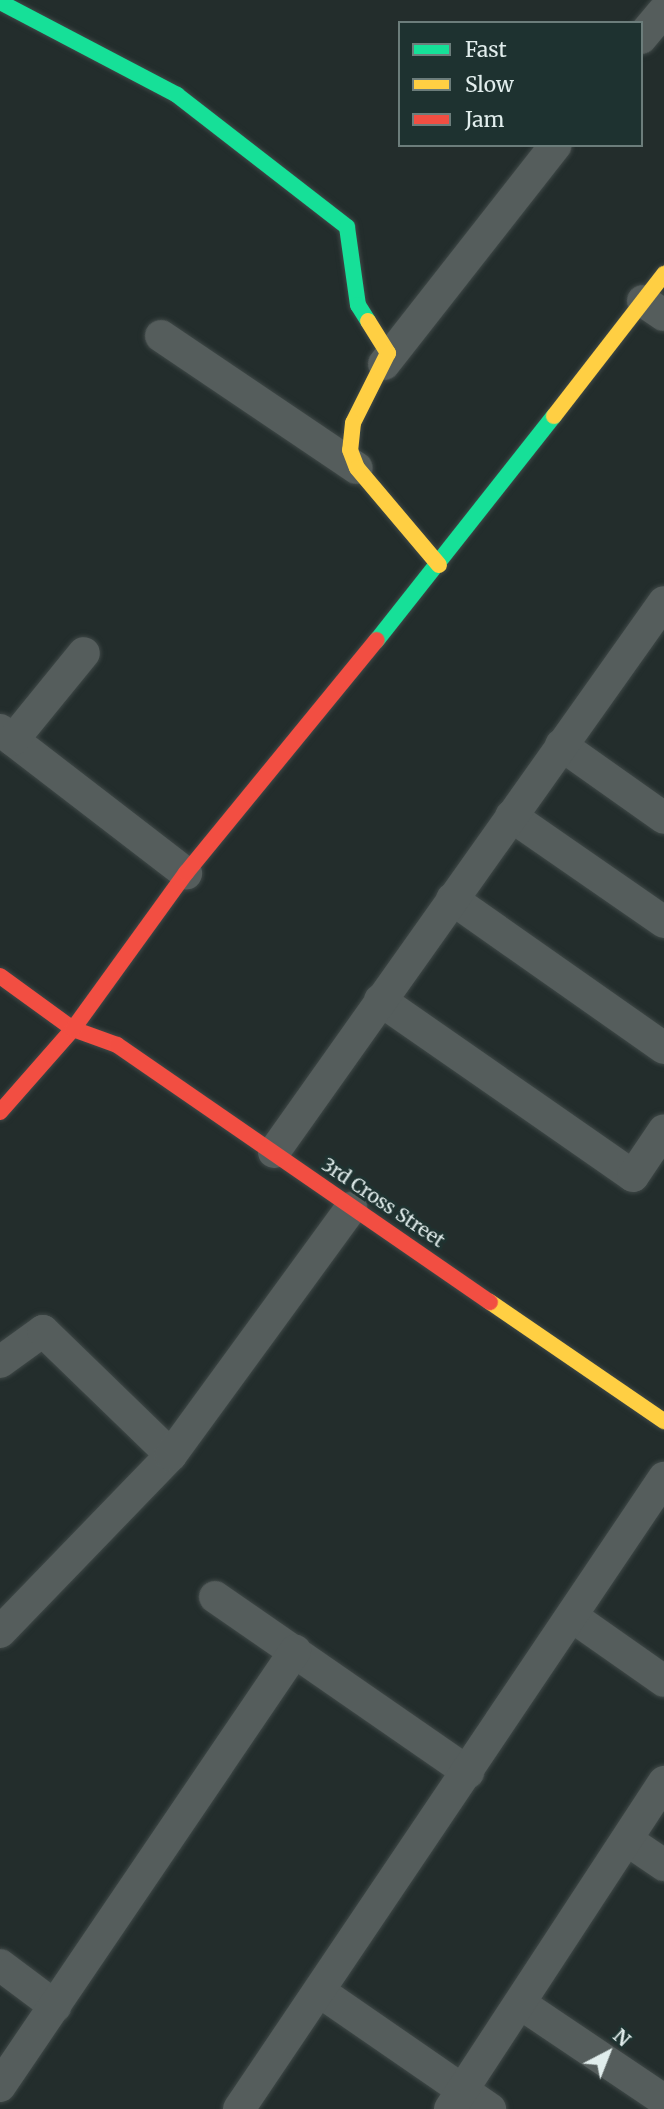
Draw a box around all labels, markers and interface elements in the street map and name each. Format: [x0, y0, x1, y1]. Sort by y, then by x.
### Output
legend [398, 21, 643, 147]
text: Fast [465, 36, 507, 63]
text: Slow [465, 71, 514, 98]
text: Jam [465, 106, 504, 133]
street label: 3rd Cross Street [317, 1154, 449, 1252]
north arrow [573, 2018, 643, 2088]
text: N [608, 2023, 636, 2051]

